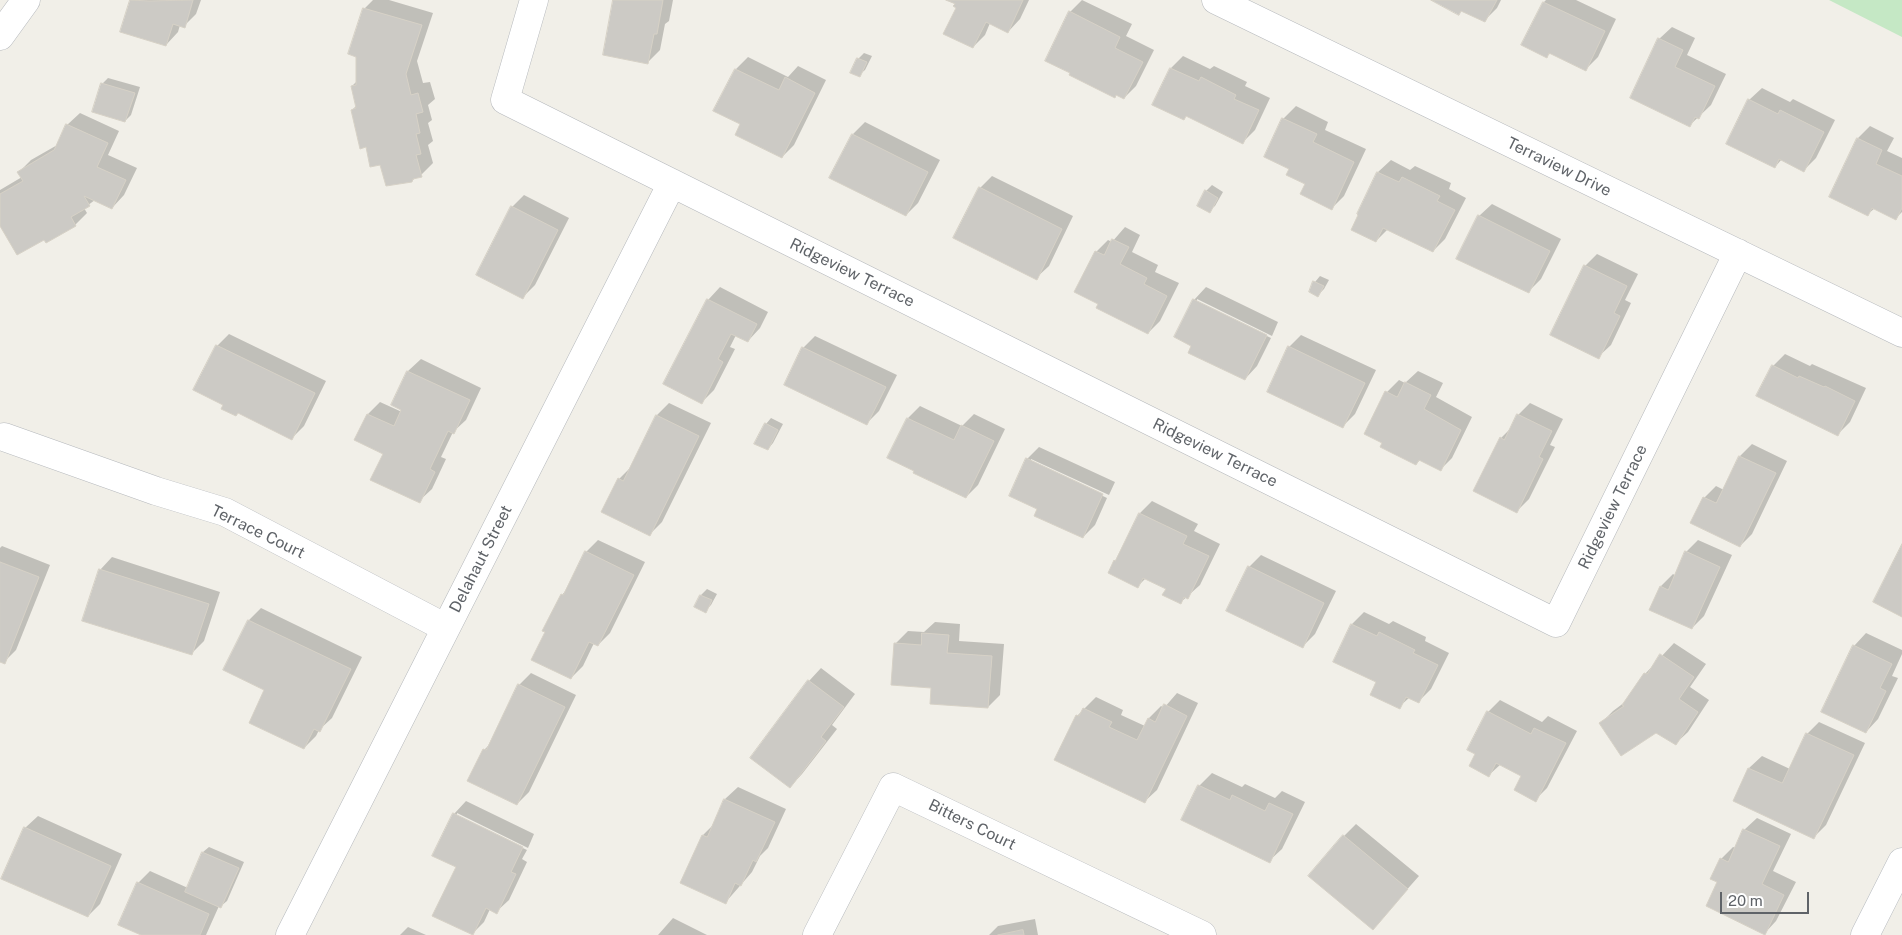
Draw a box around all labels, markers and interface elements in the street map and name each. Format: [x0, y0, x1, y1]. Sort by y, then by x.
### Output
street label: Terraview Drive [1504, 133, 1614, 201]
street label: Ridgeview Terrace [787, 234, 917, 312]
street label: Ridgeview Terrace [1150, 414, 1280, 492]
street label: Ridgeview Terrace [1574, 442, 1652, 572]
street label: Terrace Court [208, 501, 308, 563]
street label: Delahaut Street [446, 502, 516, 616]
street label: Bitters Court [925, 796, 1019, 854]
scale bar [1722, 882, 1811, 914]
text: 20 m [1728, 892, 1763, 909]

